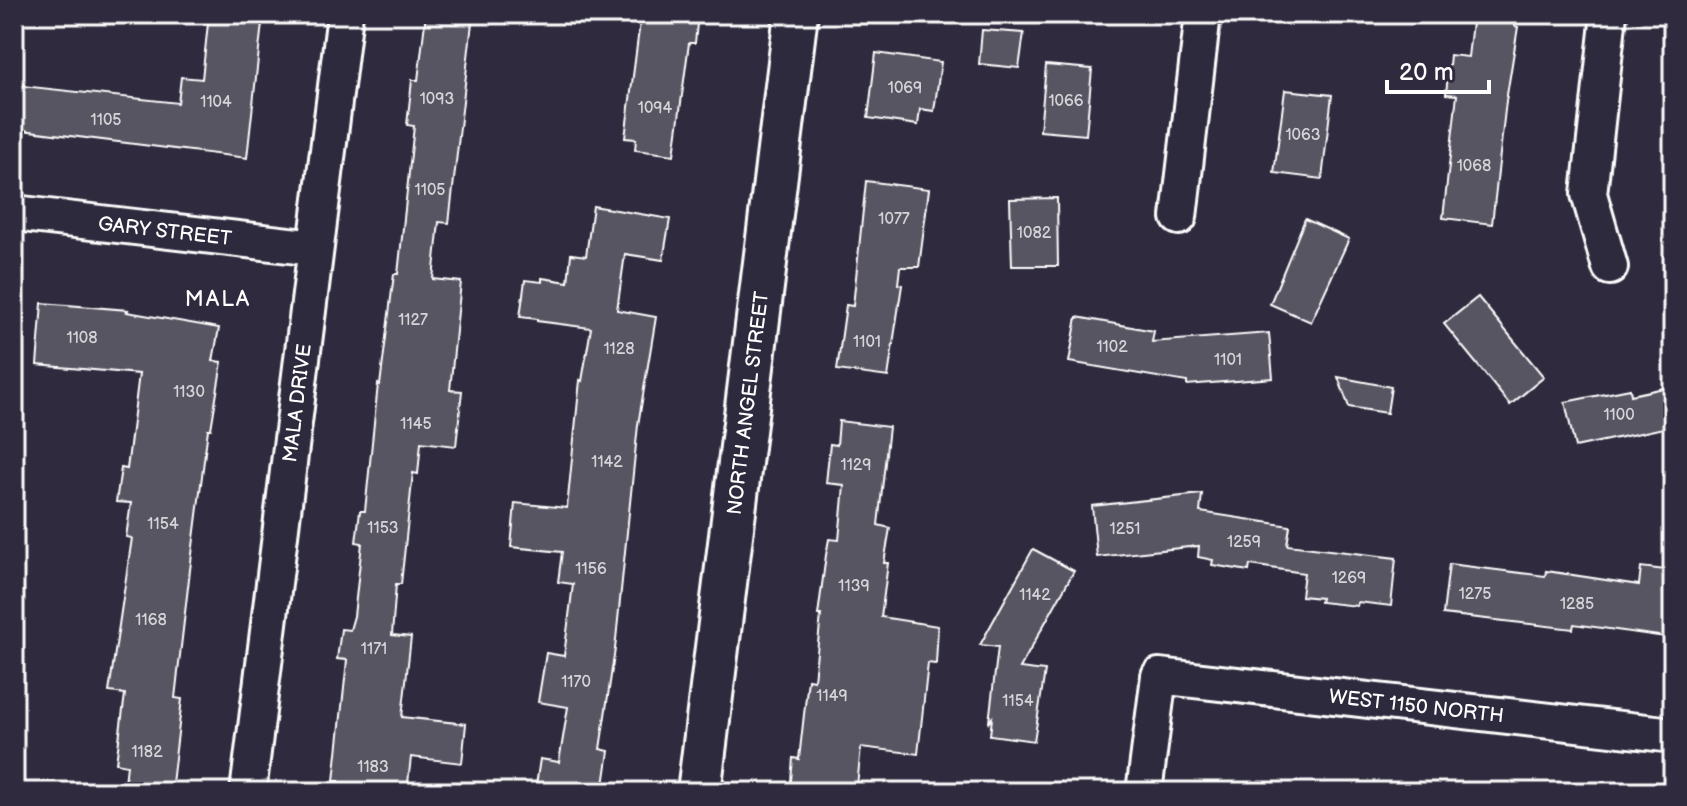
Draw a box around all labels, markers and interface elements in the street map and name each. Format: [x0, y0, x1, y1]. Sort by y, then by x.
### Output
scale bar [1387, 44, 1489, 94]
text: 20 m [1399, 58, 1454, 87]
house number: 1069 [888, 79, 922, 98]
house number: 1093 [420, 90, 454, 109]
house number: 1066 [1048, 92, 1084, 111]
house number: 1104 [200, 93, 232, 112]
house number: 1094 [638, 99, 673, 118]
house number: 1105 [91, 111, 121, 130]
house number: 1063 [1285, 126, 1321, 145]
house number: 1068 [1457, 157, 1491, 176]
house number: 1105 [415, 181, 445, 200]
house number: 1077 [878, 210, 910, 229]
street label: GARY STREET [97, 212, 233, 251]
house number: 1082 [1017, 224, 1052, 243]
district label: MALA [185, 286, 251, 313]
street label: NORTH ANGEL STREET [723, 290, 774, 516]
house number: 1127 [398, 311, 428, 330]
house number: 1108 [66, 329, 98, 348]
house number: 1101 [853, 333, 881, 352]
house number: 1102 [1096, 338, 1128, 357]
house number: 1128 [603, 340, 635, 359]
street label: MALA DRIVE [278, 342, 317, 464]
house number: 1101 [1214, 351, 1242, 370]
house number: 1130 [173, 383, 205, 402]
house number: 1100 [1603, 406, 1635, 425]
house number: 1145 [400, 415, 432, 434]
house number: 1142 [591, 453, 623, 472]
house number: 1129 [840, 456, 872, 475]
house number: 1154 [147, 515, 179, 534]
house number: 1153 [367, 519, 399, 538]
house number: 1251 [1110, 520, 1141, 539]
house number: 1259 [1227, 533, 1261, 552]
house number: 1156 [575, 560, 607, 579]
house number: 1269 [1332, 569, 1366, 588]
house number: 1139 [838, 577, 870, 596]
house number: 1275 [1459, 585, 1491, 604]
house number: 1142 [1019, 586, 1051, 605]
house number: 1285 [1560, 595, 1594, 614]
house number: 1168 [135, 611, 167, 630]
house number: 1171 [361, 640, 387, 659]
house number: 1170 [561, 673, 591, 692]
street label: WEST 1150 NORTH [1327, 685, 1505, 728]
house number: 1149 [816, 687, 848, 706]
house number: 1154 [1002, 692, 1034, 711]
house number: 1182 [131, 743, 163, 762]
house number: 1183 [357, 758, 389, 777]

